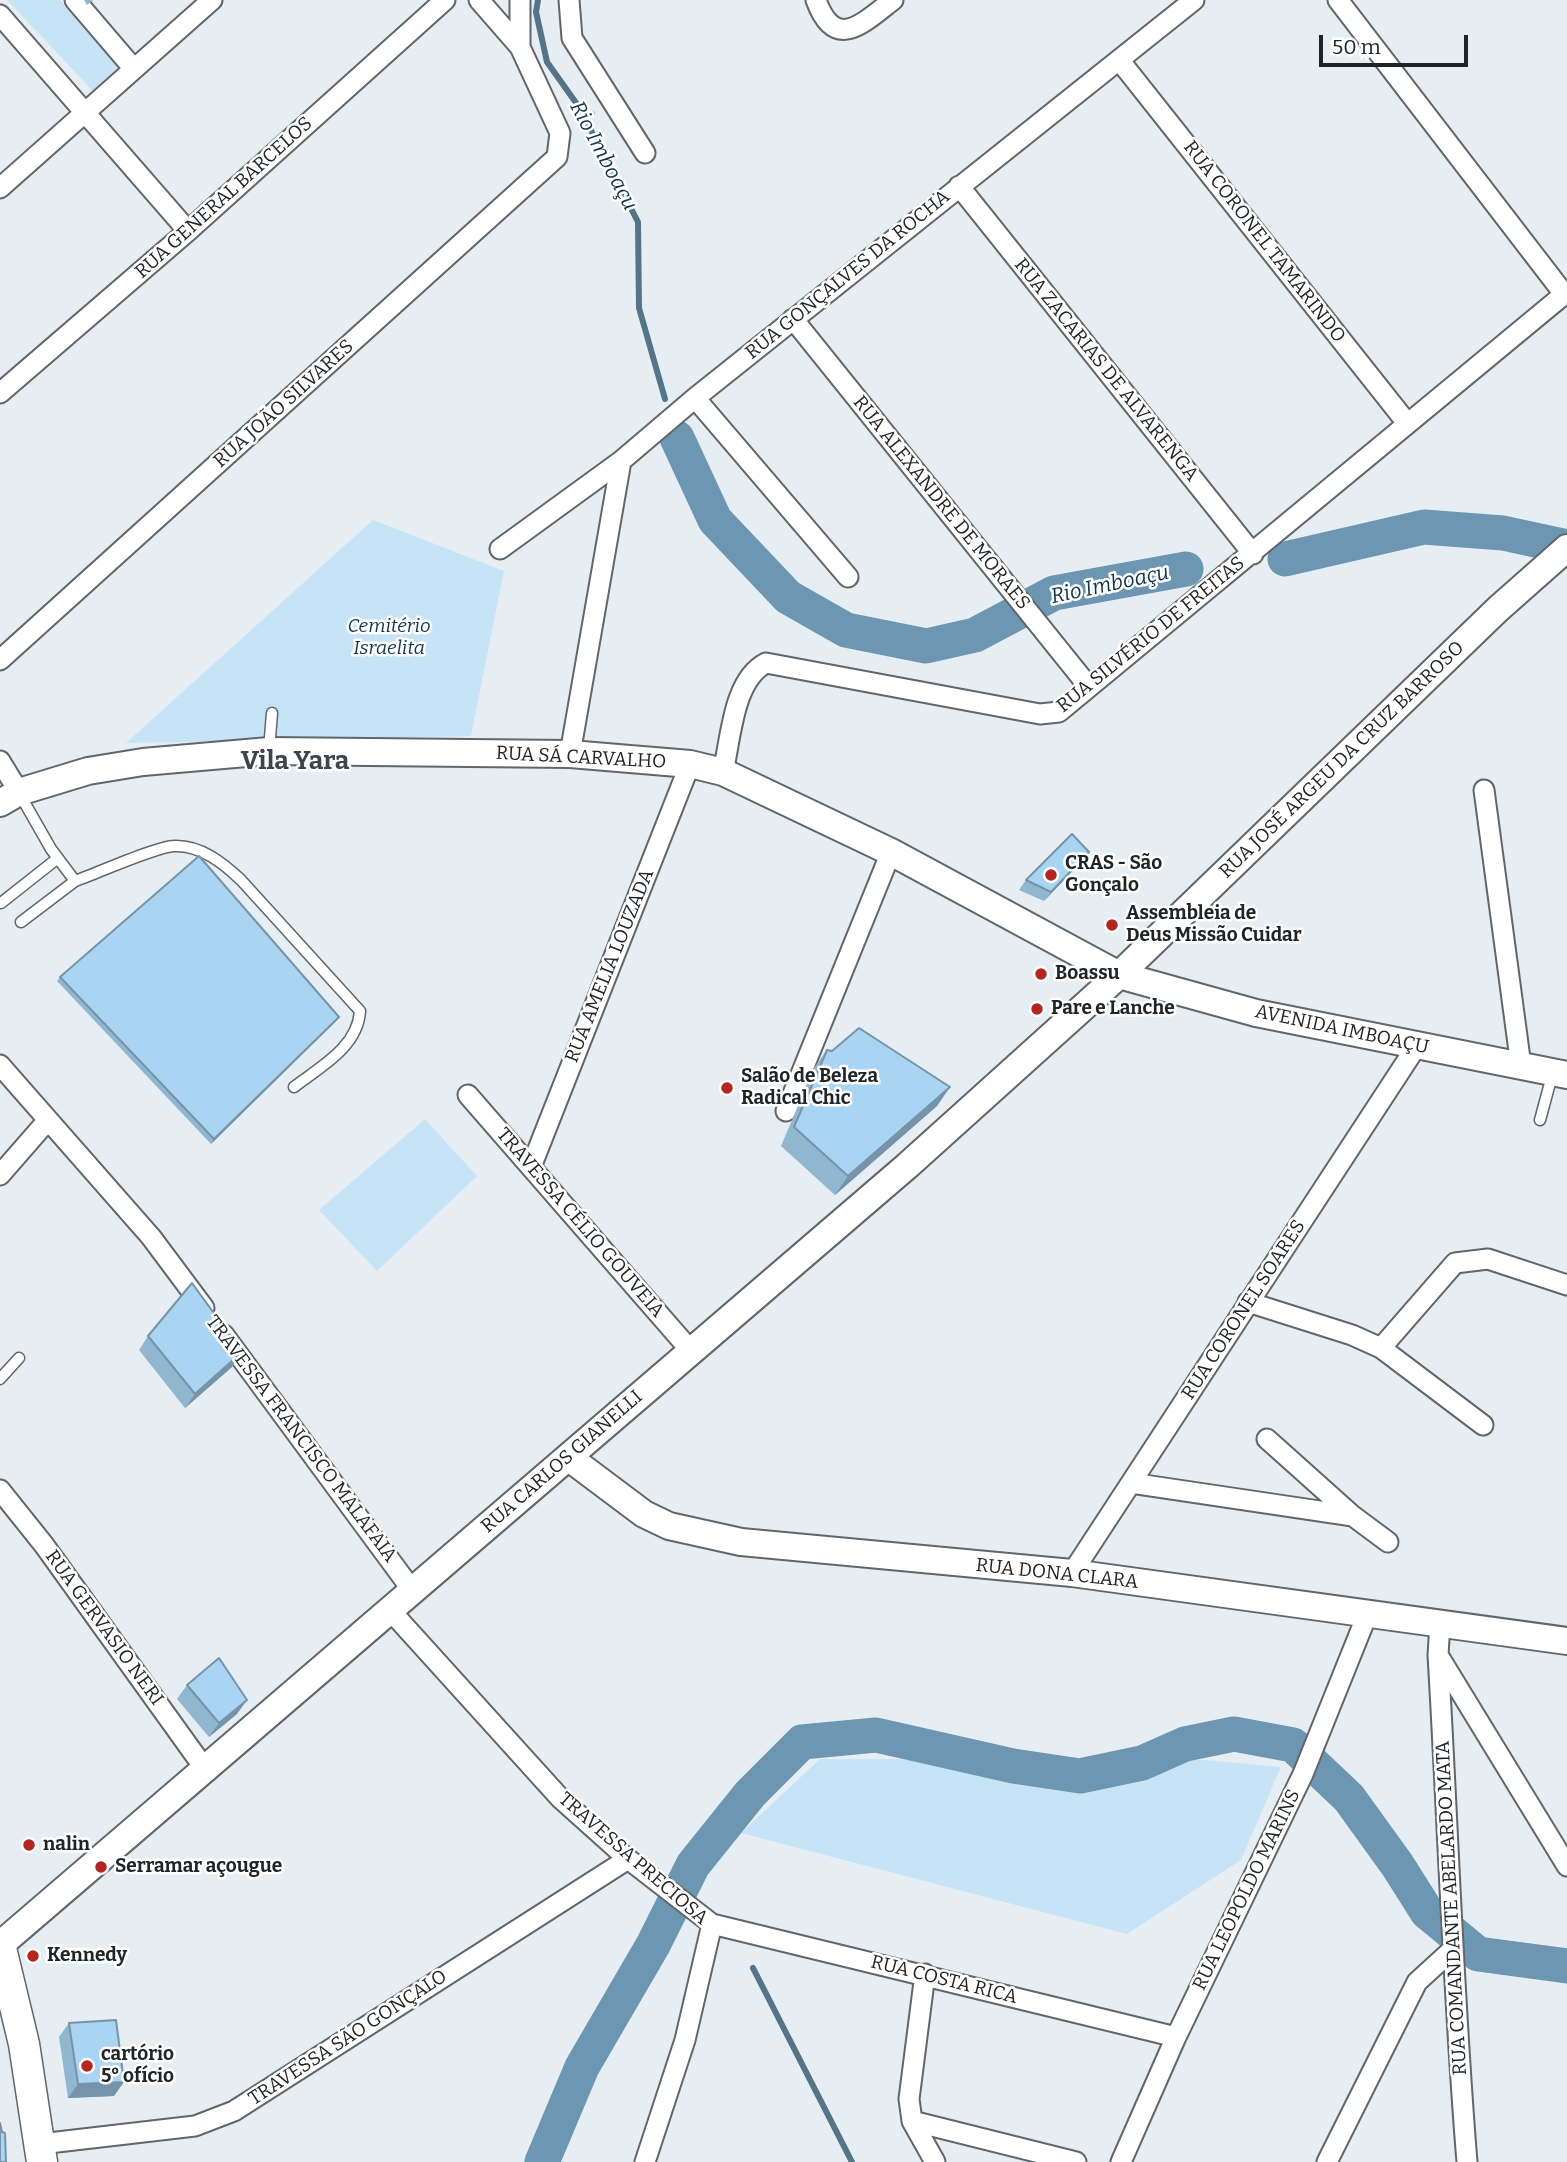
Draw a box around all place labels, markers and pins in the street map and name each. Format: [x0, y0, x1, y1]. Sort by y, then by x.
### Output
place label: CRAS - São Gonçalo [1065, 853, 1162, 897]
marker: CRAS - São Gonçalo [1043, 867, 1059, 883]
place label: Assembleia de Deus Missão Cuidar [1126, 903, 1302, 947]
marker: Assembleia de Deus Missão Cuidar [1104, 917, 1120, 933]
place label: Boassu [1055, 963, 1120, 985]
marker: Boassu [1033, 966, 1049, 982]
place label: Pare e Lanche [1051, 998, 1175, 1020]
marker: Pare e Lanche [1029, 1001, 1045, 1017]
place label: Salão de Beleza Radical Chic [741, 1066, 878, 1110]
marker: Salão de Beleza Radical Chic [719, 1080, 735, 1096]
place label: nalin [43, 1834, 90, 1856]
marker: nalin [21, 1837, 37, 1853]
place label: Serramar açougue [115, 1856, 282, 1878]
marker: Serramar açougue [93, 1859, 109, 1875]
place label: Kennedy [47, 1945, 127, 1967]
marker: Kennedy [25, 1948, 41, 1964]
place label: cartório 5° ofício [101, 2044, 174, 2088]
marker: cartório 5° ofício [79, 2058, 95, 2074]

